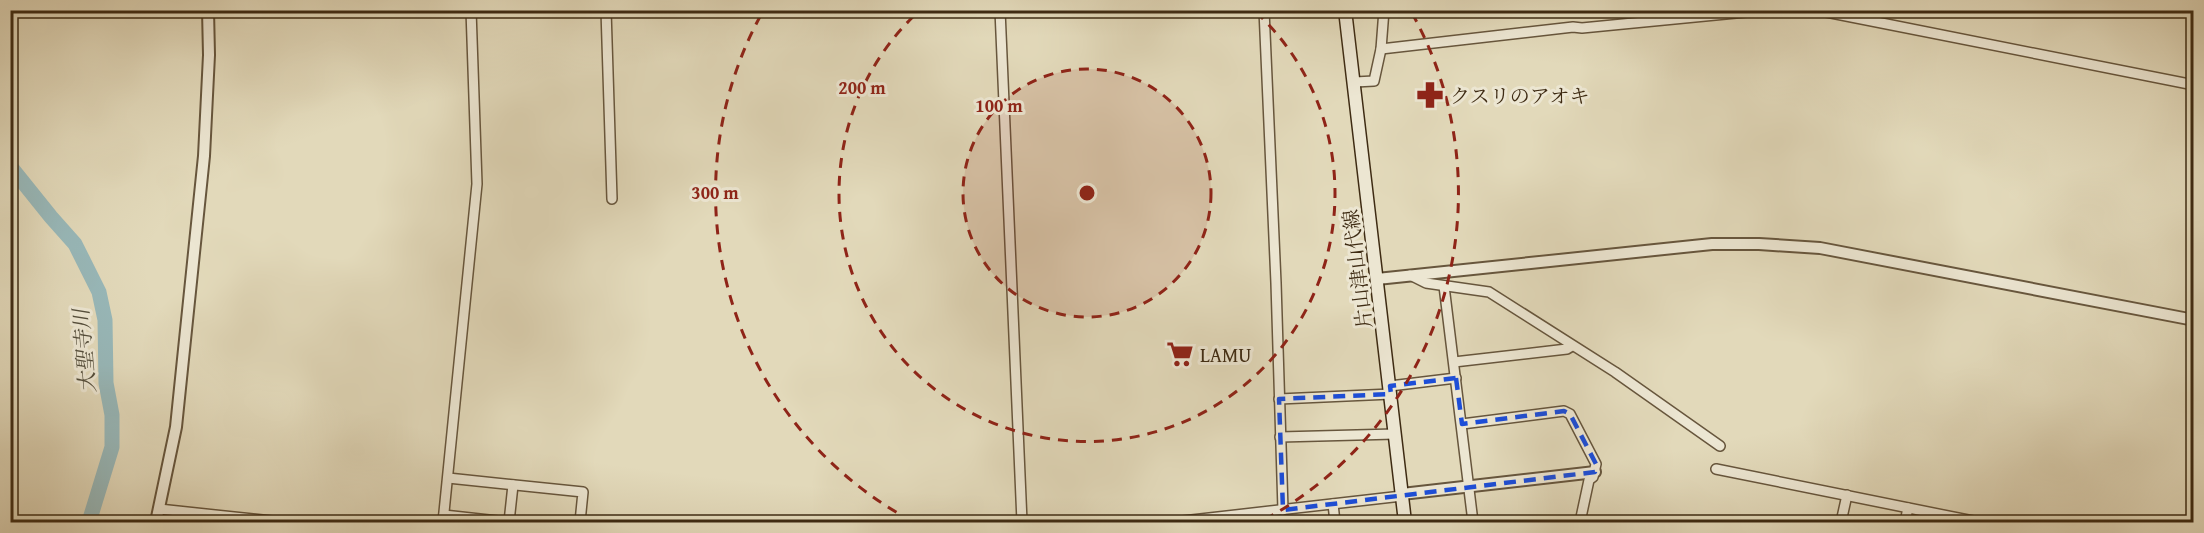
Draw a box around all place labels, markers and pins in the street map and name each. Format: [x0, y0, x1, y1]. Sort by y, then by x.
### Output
pharmacy icon: クスリのアオキ [1415, 80, 1445, 110]
place label: クスリのアオキ [1450, 81, 1590, 110]
centre of rings [1077, 183, 1097, 203]
supermarket icon: LAMU [1165, 339, 1195, 369]
place label: LAMU [1200, 340, 1251, 369]

